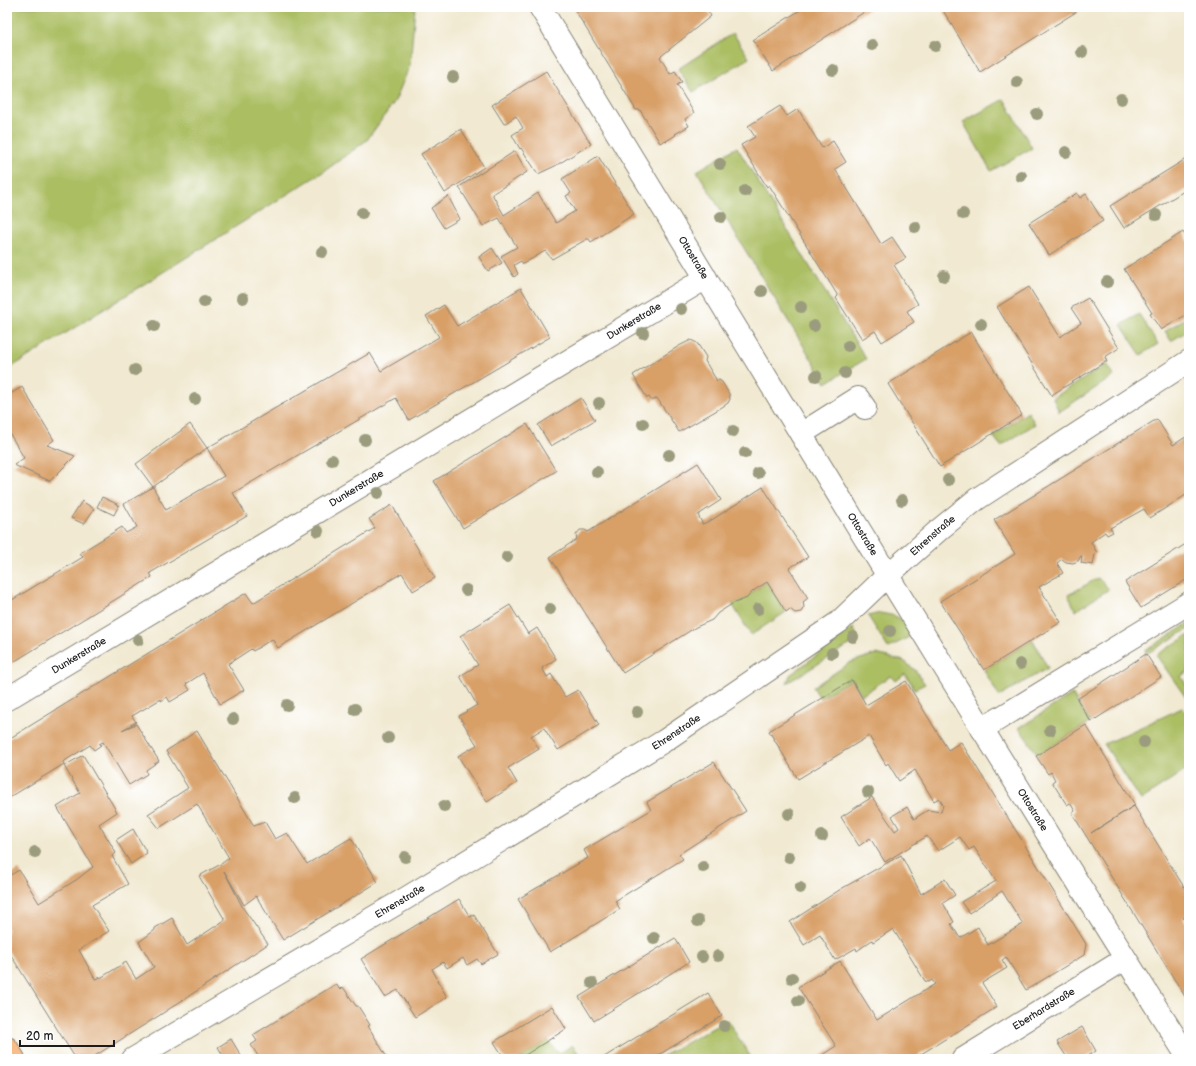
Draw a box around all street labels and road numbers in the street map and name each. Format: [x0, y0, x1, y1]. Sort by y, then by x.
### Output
street label: Ottostraße [676, 234, 711, 281]
street label: Dunkerstraße [605, 300, 664, 342]
street label: Dunkerstraße [327, 467, 386, 509]
street label: Ottostraße [845, 511, 880, 558]
street label: Ehrenstraße [908, 513, 958, 559]
street label: Dunkerstraße [50, 635, 108, 677]
street label: Ehrenstraße [650, 712, 703, 753]
street label: Ottostraße [1015, 786, 1050, 833]
street label: Ehrenstraße [373, 882, 427, 921]
street label: Eberhardstraße [1011, 985, 1077, 1033]

